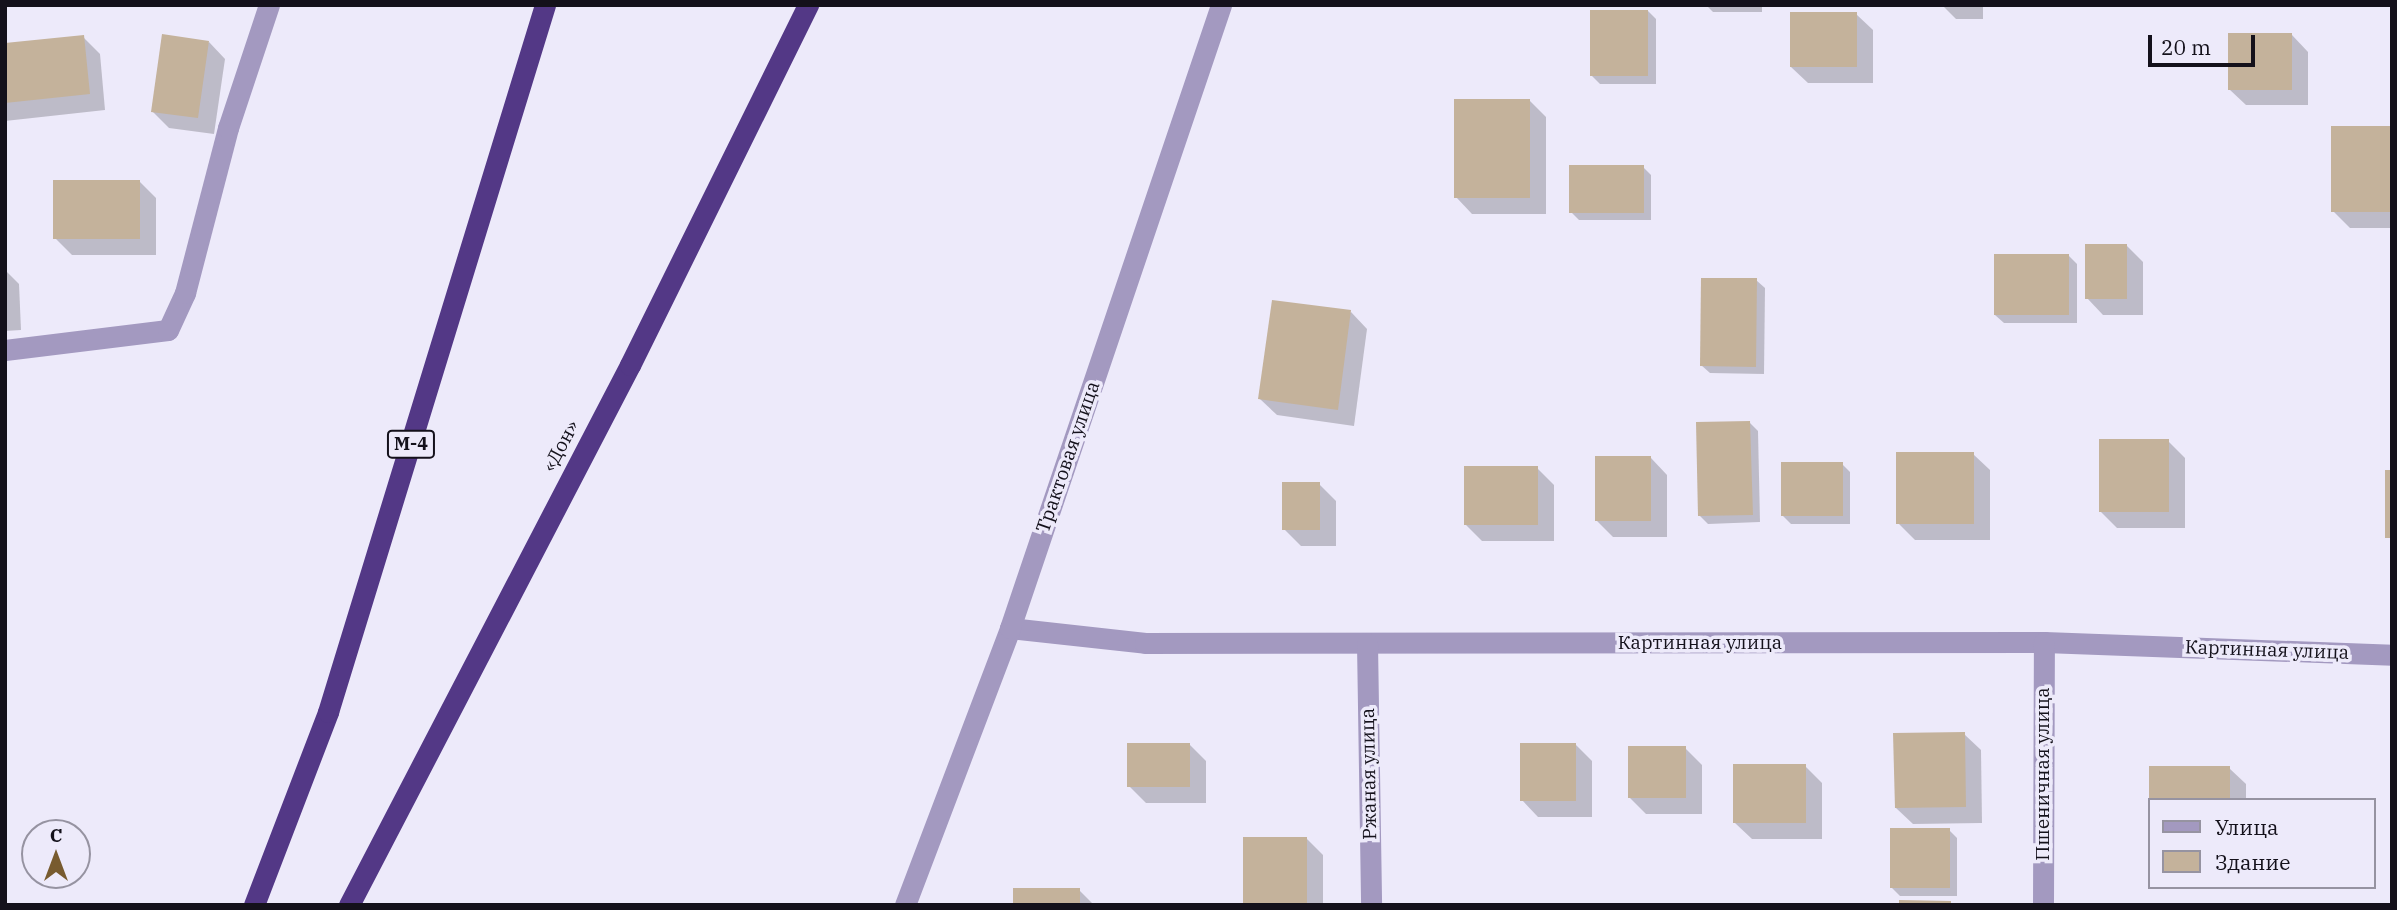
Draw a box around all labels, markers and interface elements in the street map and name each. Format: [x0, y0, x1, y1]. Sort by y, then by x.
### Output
scale bar [2152, 21, 2259, 65]
text: 20 m [2161, 33, 2211, 61]
street label: Трактовая улица [1031, 378, 1105, 536]
street label: «Дон» [538, 416, 584, 476]
road number: М-4 [386, 430, 436, 458]
street label: Картинная улица [1618, 632, 1782, 654]
street label: Картинная улица [2184, 636, 2350, 664]
street label: Пшеничная улица [2032, 687, 2054, 861]
street label: Ржаная улица [1356, 708, 1382, 840]
legend [2148, 798, 2376, 889]
text: Улица [2215, 813, 2279, 841]
north arrow [21, 819, 91, 889]
text: С [50, 823, 62, 847]
text: Здание [2215, 848, 2290, 876]

